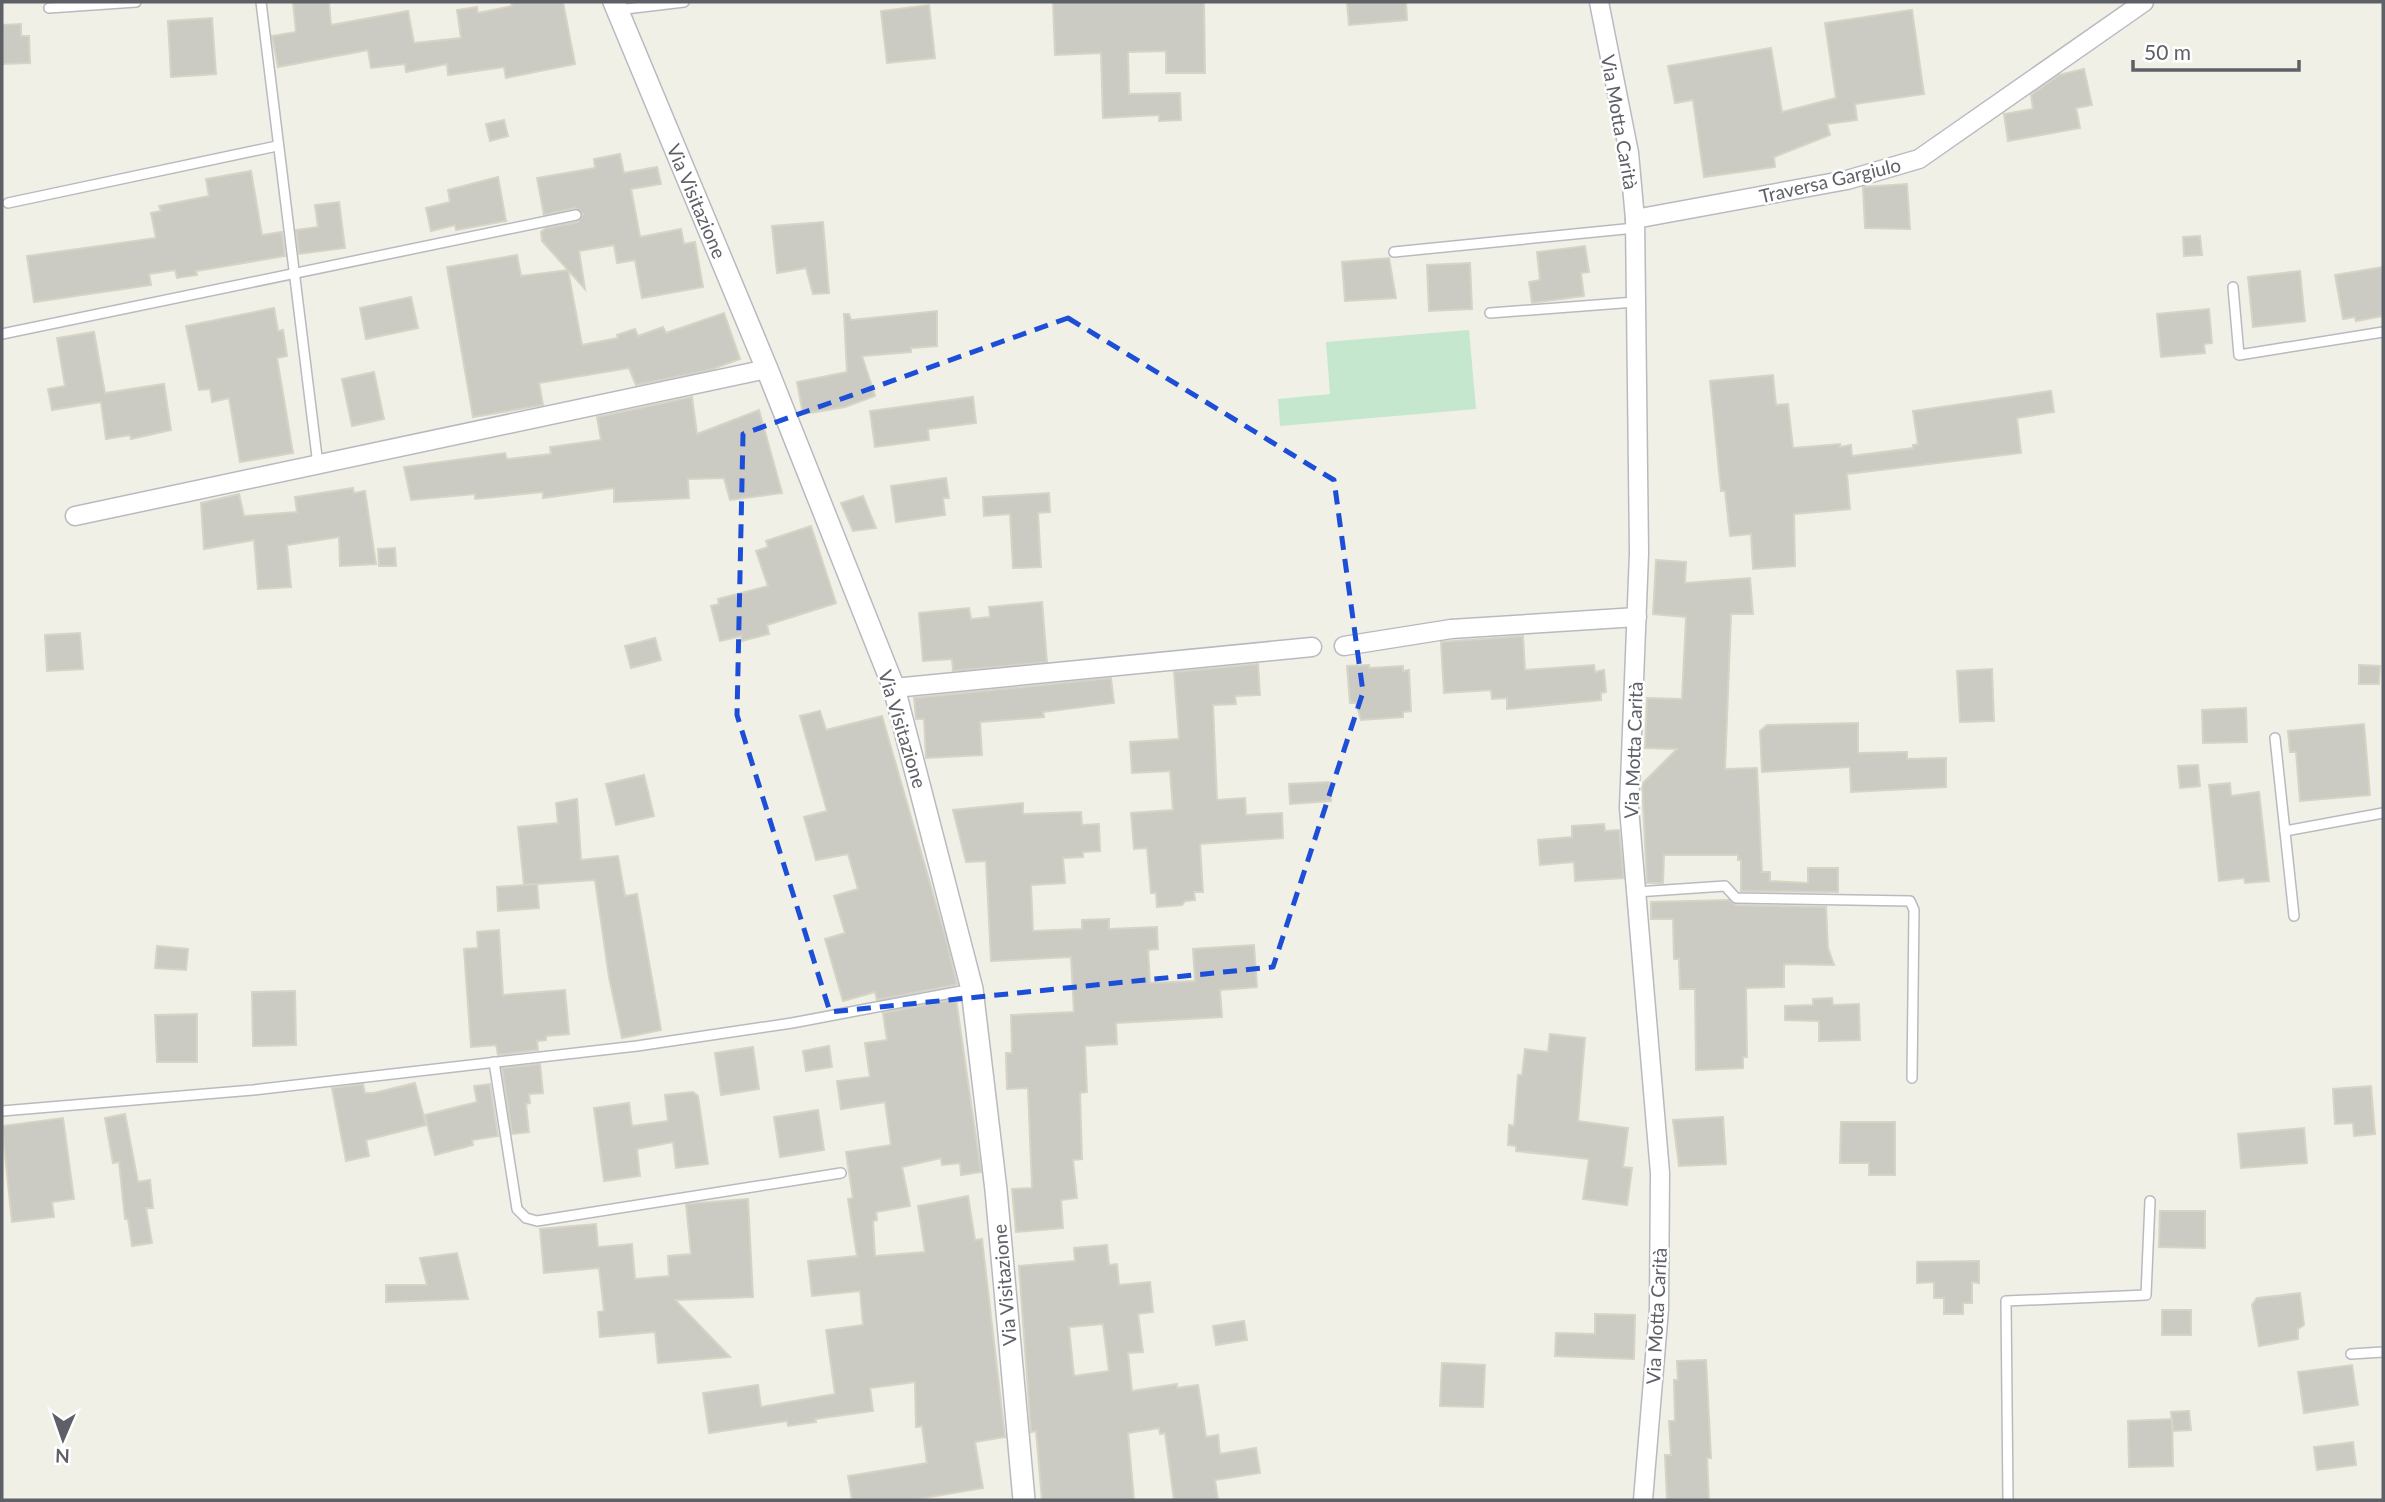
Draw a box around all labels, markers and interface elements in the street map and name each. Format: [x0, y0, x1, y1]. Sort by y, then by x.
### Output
scale bar [2133, 28, 2299, 72]
text: 50 m [2144, 39, 2191, 64]
street label: Via Motta Carità [1597, 53, 1643, 191]
street label: Via Visitazione [663, 140, 731, 262]
street label: Traversa Gargiulo [1757, 153, 1903, 207]
street label: Via Visitazione [874, 667, 932, 791]
street label: Via Motta Carità [1619, 681, 1647, 819]
street label: Via Visitazione [987, 1223, 1021, 1347]
street label: Via Motta Carità [1641, 1247, 1671, 1385]
north arrow [28, 1404, 98, 1474]
text: N [55, 1445, 70, 1468]

